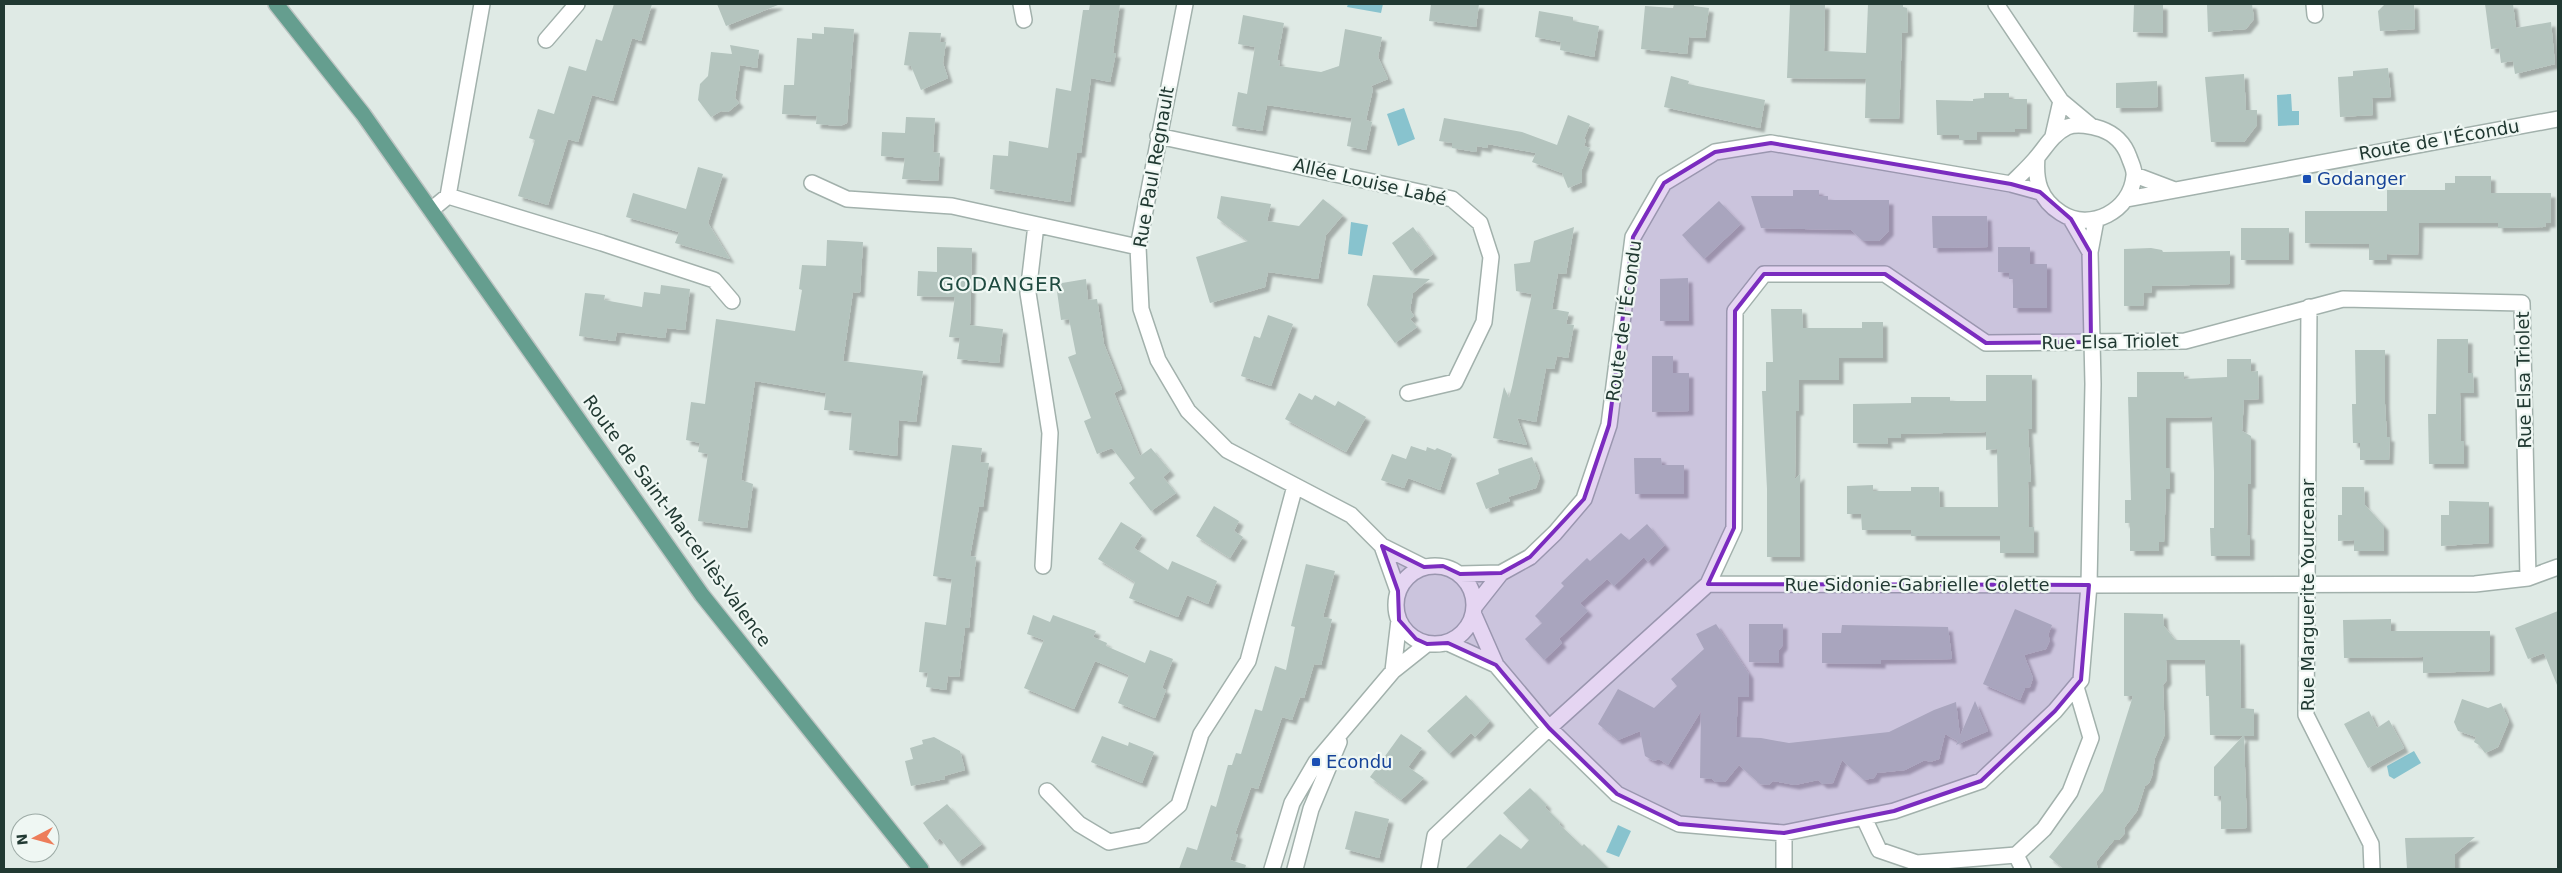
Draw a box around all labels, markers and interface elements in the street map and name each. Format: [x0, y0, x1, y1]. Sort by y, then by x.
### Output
street label: Rue Paul Regnault [1129, 85, 1178, 249]
street label: Route de l'Écondu [2357, 115, 2521, 164]
street label: Allée Louise Labé [1291, 154, 1449, 209]
place label: Godanger [2317, 168, 2406, 189]
marker: Godanger [2301, 173, 2313, 185]
street label: Route de l'Écondu [1602, 239, 1645, 403]
district label: GODANGER [939, 272, 1063, 296]
street label: Rue Elsa Triolet [2512, 311, 2535, 449]
street label: Rue Elsa Triolet [2041, 330, 2179, 353]
street label: Route de Saint-Marcel-lès-Valence [579, 391, 776, 651]
street label: Rue Marguerite Yourcenar [2297, 478, 2318, 711]
street label: Rue Sidonie-Gabrielle Colette [1785, 574, 2049, 595]
place label: Econdu [1326, 751, 1393, 772]
marker: Econdu [1310, 756, 1322, 768]
north arrow [10, 813, 60, 863]
text: N [14, 833, 31, 846]

